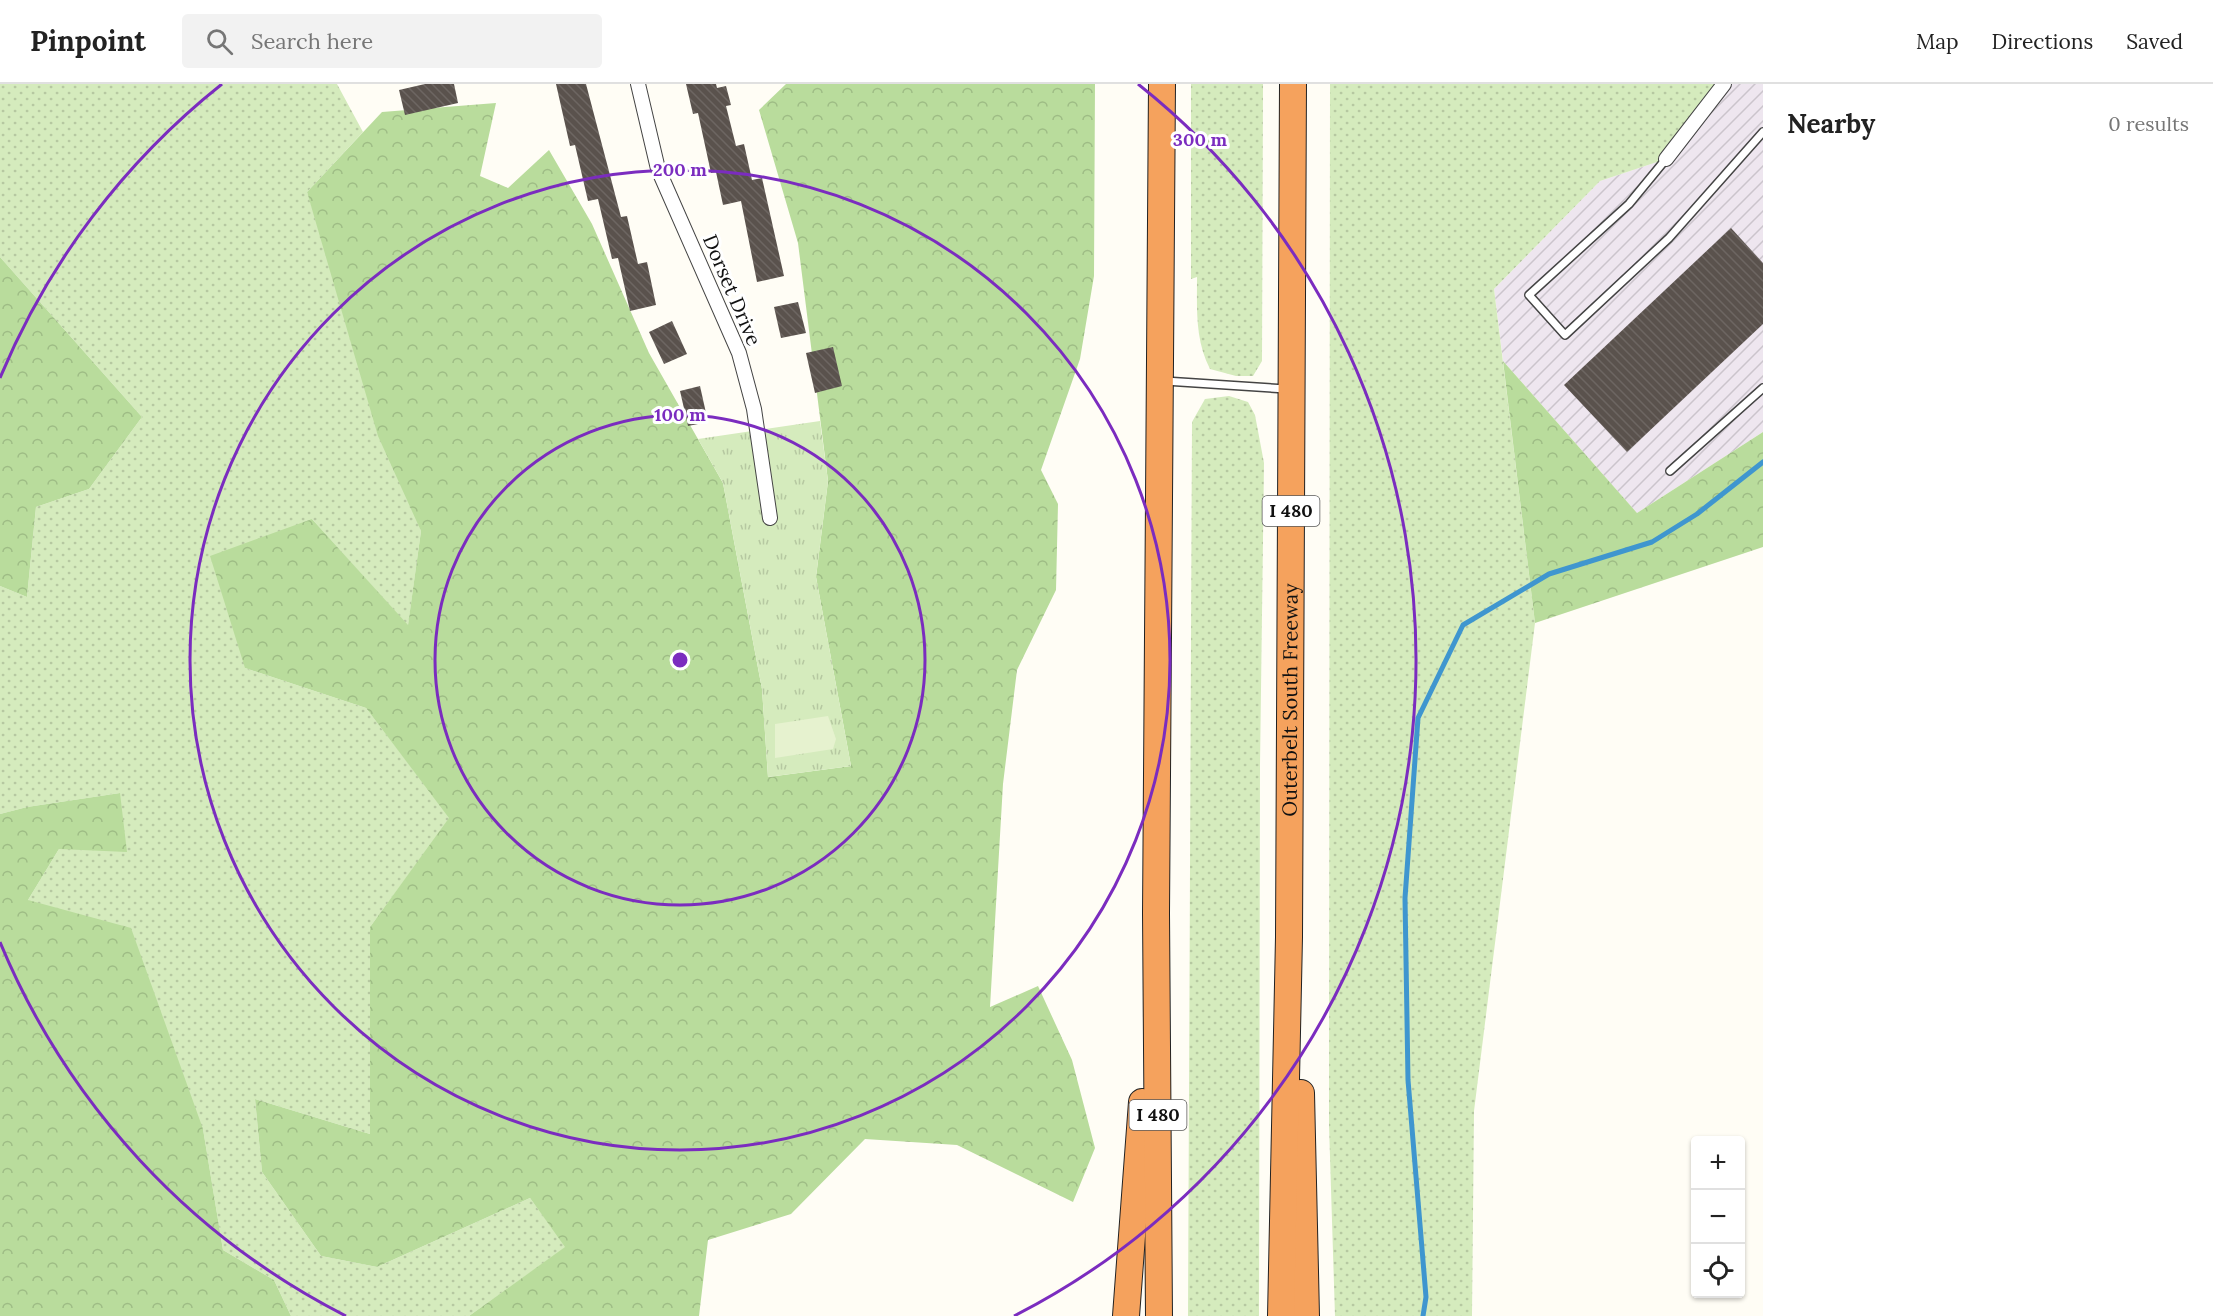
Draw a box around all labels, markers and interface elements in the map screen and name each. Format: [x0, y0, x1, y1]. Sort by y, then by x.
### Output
search box [182, 14, 602, 68]
text: Pinpoint [30, 23, 146, 59]
icon: search [203, 25, 236, 58]
text: Search here [251, 27, 373, 55]
text: Map [1916, 28, 1959, 55]
text: Directions [1992, 28, 2093, 55]
text: Saved [2126, 28, 2183, 55]
text: Nearby [1787, 107, 1875, 140]
text: 0 results [2108, 111, 2189, 136]
text: 300 m [1173, 128, 1228, 151]
text: 200 m [653, 158, 707, 181]
street label: Dorset Drive [698, 230, 767, 349]
text: 100 m [654, 403, 706, 426]
road number: I 480 [1262, 496, 1320, 526]
street label: Outerbelt South Freeway [1277, 583, 1303, 817]
centre of rings [670, 650, 690, 670]
road number: I 480 [1130, 1100, 1186, 1130]
map controls [1691, 1136, 1745, 1298]
button: + [1691, 1136, 1745, 1190]
button: − [1691, 1190, 1745, 1244]
button: locate [1691, 1244, 1745, 1298]

